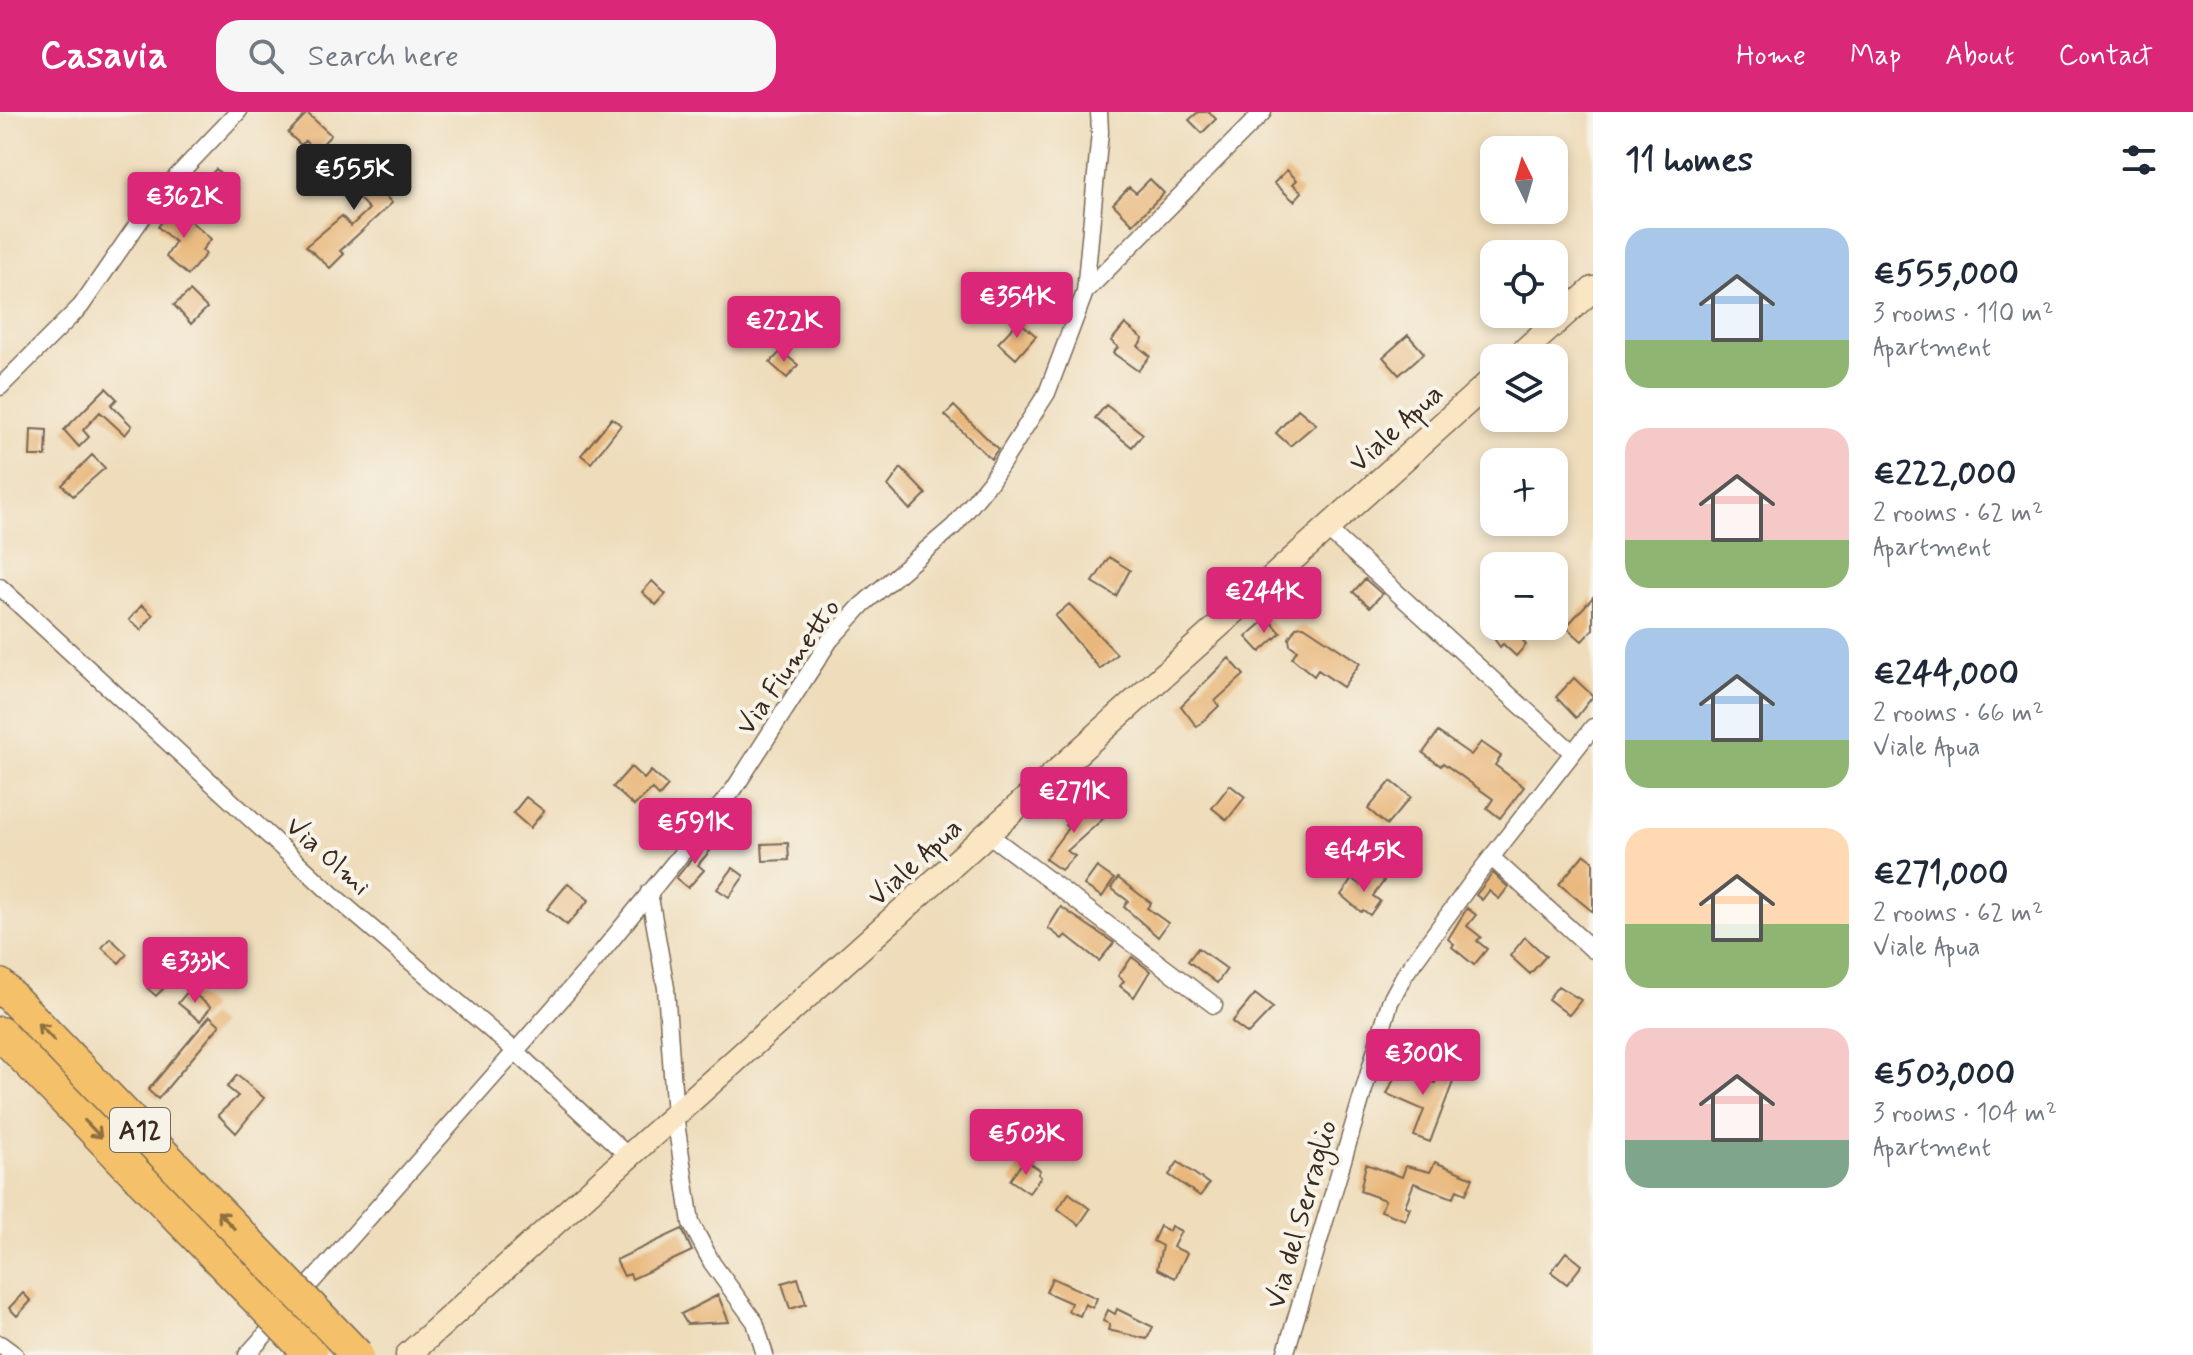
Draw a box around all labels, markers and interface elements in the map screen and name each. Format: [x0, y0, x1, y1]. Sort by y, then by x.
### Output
search box [216, 20, 776, 92]
text: Casavia [40, 32, 168, 81]
icon: search [244, 34, 288, 78]
text: Search here [308, 37, 459, 76]
text: Home [1736, 38, 1806, 75]
text: Map [1850, 38, 1901, 75]
text: About [1945, 38, 2014, 75]
text: Contact [2058, 38, 2153, 75]
north arrow [1480, 136, 1568, 224]
map controls [1480, 136, 1568, 640]
text: 11 homes [1625, 138, 1753, 183]
icon: filters [2117, 138, 2161, 182]
pin: €555K [298, 144, 410, 212]
text: €555K [314, 153, 394, 187]
pin: €362K [128, 172, 240, 240]
text: €362K [145, 181, 223, 215]
button: locate [1480, 240, 1568, 328]
text: €555,000 [1873, 252, 2019, 297]
icon: home [1689, 260, 1785, 356]
pin: €354K [961, 272, 1073, 340]
text: €354K [979, 281, 1055, 315]
pin: €222K [728, 296, 840, 364]
text: 3 rooms · 110 m² [1873, 297, 2054, 331]
text: €222K [745, 305, 823, 339]
text: Apartment [1873, 331, 1991, 365]
button: layers [1480, 344, 1568, 432]
street label: Viale Apua [1341, 376, 1454, 484]
button: + [1480, 448, 1568, 536]
text: €222,000 [1873, 452, 2016, 497]
icon: home [1689, 460, 1785, 556]
text: 2 rooms · 62 m² [1873, 497, 2043, 531]
text: Apartment [1873, 531, 1991, 565]
button: − [1480, 552, 1568, 640]
pin: €244K [1208, 567, 1320, 635]
text: €244K [1224, 576, 1304, 610]
street label: Via Fiumetto [728, 592, 850, 743]
text: €244,000 [1873, 652, 2019, 697]
icon: home [1689, 660, 1785, 756]
text: 2 rooms · 66 m² [1873, 697, 2044, 731]
text: Viale Apua [1873, 731, 1980, 765]
pin: €271K [1018, 767, 1130, 835]
text: €271K [1038, 776, 1110, 810]
pin: €591K [639, 798, 751, 866]
text: €591K [657, 807, 733, 841]
street label: Via Olmi [277, 809, 378, 905]
street label: Viale Apua [860, 810, 973, 918]
pin: €445K [1308, 826, 1420, 894]
text: €445K [1324, 835, 1404, 869]
text: €271,000 [1873, 852, 2009, 897]
icon: home [1689, 860, 1785, 956]
text: 2 rooms · 62 m² [1873, 897, 2043, 931]
text: Viale Apua [1873, 931, 1980, 965]
pin: €333K [139, 937, 251, 1005]
text: €333K [161, 946, 229, 980]
one-way arrow [37, 1023, 56, 1042]
pin: €300K [1367, 1029, 1479, 1097]
text: €300K [1384, 1038, 1462, 1072]
text: €503,000 [1873, 1052, 2015, 1097]
icon: home [1689, 1060, 1785, 1156]
text: 3 rooms · 104 m² [1873, 1097, 2057, 1131]
road number: A12 [110, 1108, 170, 1152]
pin: €503K [970, 1109, 1082, 1177]
street label: Via del Serraglio [1258, 1116, 1349, 1314]
text: €503K [988, 1118, 1064, 1152]
one-way arrow [83, 1119, 102, 1138]
text: Apartment [1873, 1131, 1991, 1165]
one-way arrow [218, 1210, 236, 1230]

